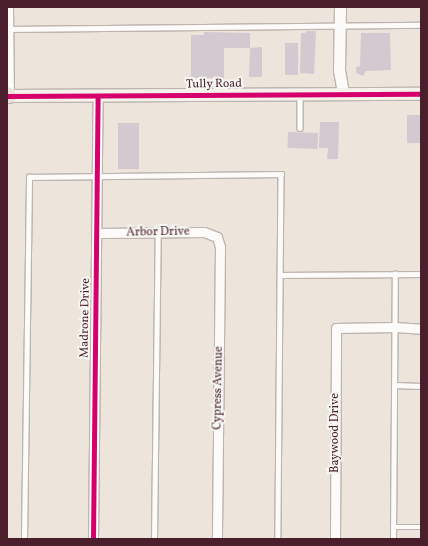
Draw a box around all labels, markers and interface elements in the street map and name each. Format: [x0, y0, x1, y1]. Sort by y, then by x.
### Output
street label: Tully Road [186, 77, 242, 93]
street label: Arbor Drive [126, 225, 190, 241]
street label: Madrone Drive [78, 278, 94, 358]
street label: Cypress Avenue [211, 346, 227, 430]
street label: Baywood Drive [329, 393, 343, 473]

